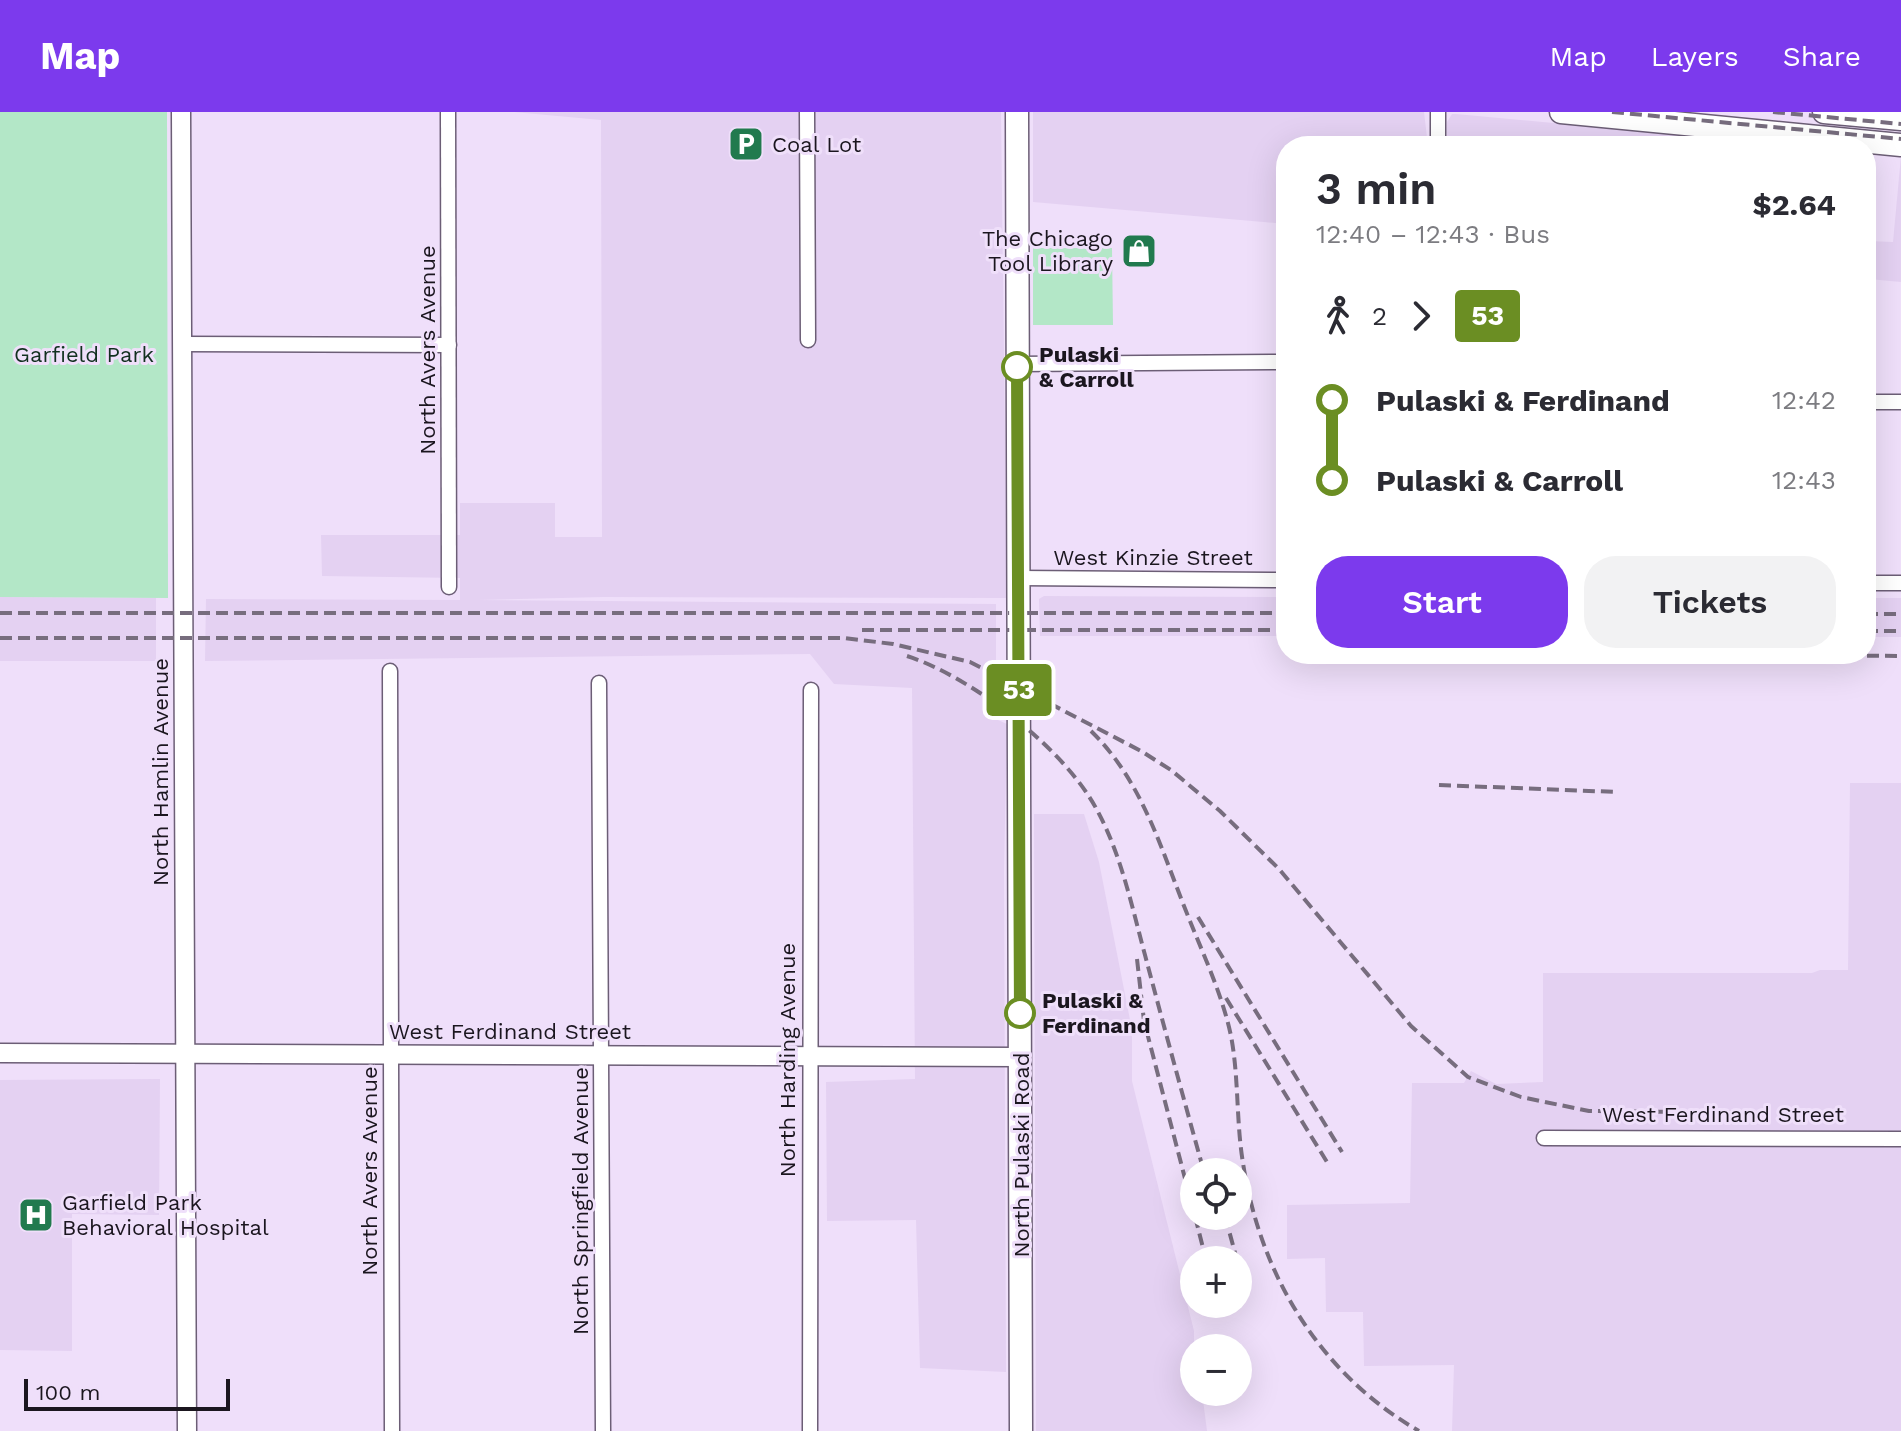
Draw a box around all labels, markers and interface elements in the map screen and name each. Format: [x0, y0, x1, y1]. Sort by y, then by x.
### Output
text: Map [40, 34, 120, 78]
text: Map [1550, 40, 1607, 73]
text: Layers [1651, 40, 1739, 73]
text: Share [1783, 40, 1861, 73]
parking icon: Coal Lot [727, 125, 765, 163]
place label: Coal Lot [772, 132, 861, 157]
text: 3 min [1316, 163, 1437, 215]
text: $2.64 [1753, 187, 1836, 222]
text: 12:40 – 12:43 · Bus [1316, 219, 1550, 249]
place label: The Chicago Tool Library [982, 226, 1114, 276]
shop icon: The Chicago Tool Library [1120, 232, 1158, 270]
street label: North Avers Avenue [415, 245, 440, 455]
icon: walk [1316, 294, 1360, 338]
icon: forward [1399, 294, 1443, 338]
text: 53 [1471, 299, 1504, 332]
text: 2 [1372, 301, 1387, 331]
park label: Garfield Park [14, 342, 154, 367]
place label: Pulaski & Carroll [1039, 342, 1134, 392]
marker: Pulaski & Carroll [1002, 352, 1032, 382]
text: Pulaski & Ferdinand [1376, 383, 1670, 418]
text: 12:42 [1772, 385, 1836, 415]
text: Pulaski & Carroll [1376, 463, 1623, 498]
text: 12:43 [1772, 465, 1836, 495]
street label: West Kinzie Street [1053, 545, 1253, 570]
button: Start [1316, 556, 1568, 648]
button: Tickets [1584, 556, 1836, 648]
street label: North Hamlin Avenue [148, 658, 173, 886]
line badge: 53 [983, 664, 1055, 716]
text: 53 [1003, 673, 1035, 706]
street label: North Harding Avenue [775, 943, 800, 1177]
place label: Pulaski & Ferdinand [1042, 988, 1150, 1038]
marker: Pulaski & Ferdinand [1005, 998, 1035, 1028]
street label: West Ferdinand Street [389, 1019, 631, 1044]
street label: North Pulaski Road [1009, 1052, 1034, 1258]
street label: North Avers Avenue [357, 1066, 382, 1276]
street label: North Springfield Avenue [568, 1067, 593, 1335]
street label: West Ferdinand Street [1602, 1102, 1844, 1127]
map controls [1180, 1158, 1252, 1406]
button: locate [1180, 1158, 1252, 1230]
place label: Garfield Park Behavioral Hospital [62, 1190, 269, 1240]
hospital icon: Garfield Park Behavioral Hospital [17, 1196, 55, 1234]
button: + [1180, 1246, 1252, 1318]
button: − [1180, 1334, 1252, 1406]
scale bar [24, 1375, 230, 1411]
text: 100 m [36, 1380, 100, 1405]

